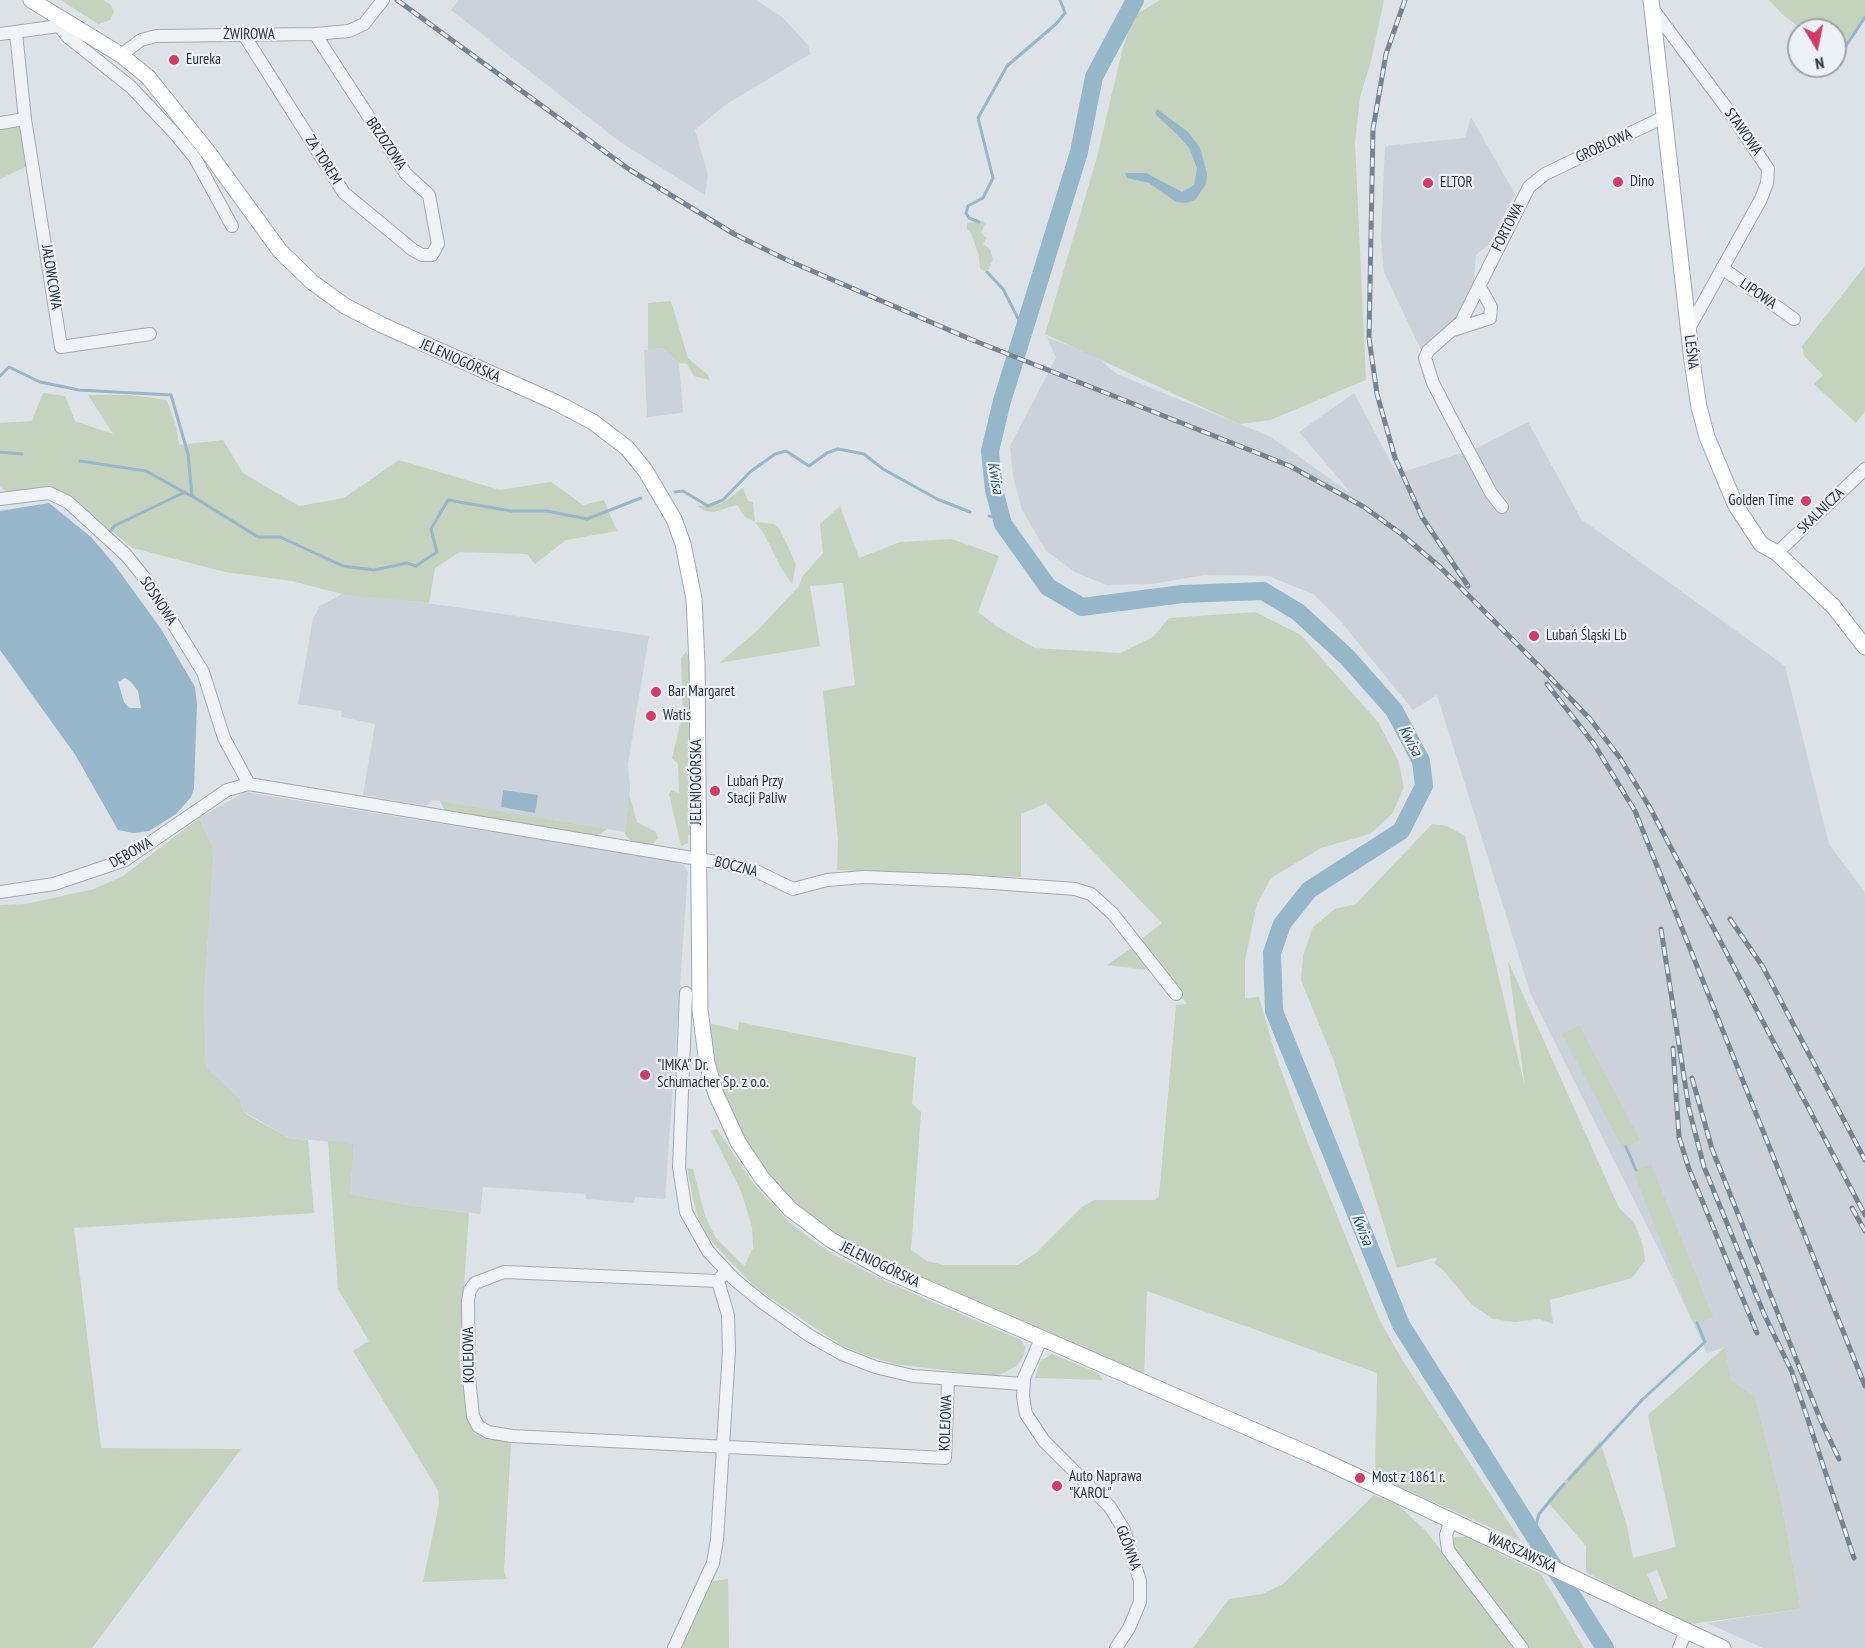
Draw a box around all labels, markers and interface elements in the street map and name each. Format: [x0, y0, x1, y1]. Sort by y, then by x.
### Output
north arrow [1787, 18, 1847, 78]
street label: ŻWIROWA [223, 26, 275, 44]
place label: Eureka [186, 51, 221, 69]
marker: Eureka [167, 53, 181, 67]
text: N [1814, 53, 1826, 74]
street label: STAWOWA [1720, 105, 1766, 159]
street label: BRZOZOWA [362, 114, 410, 174]
street label: GROBLOWA [1573, 125, 1635, 167]
street label: ZA TOREM [301, 132, 345, 188]
place label: Dino [1630, 173, 1654, 191]
place label: ELTOR [1440, 174, 1473, 192]
marker: Dino [1611, 175, 1625, 189]
marker: ELTOR [1421, 176, 1435, 190]
street label: FORTOWA [1488, 200, 1528, 254]
street label: JAŁOWCOWA [37, 243, 65, 311]
street label: LIPOWA [1736, 275, 1780, 313]
street label: LEŚNA [1680, 334, 1702, 370]
street label: JELENIOGÓRSKA [417, 335, 503, 387]
water label: Kwisa [983, 461, 1007, 495]
street label: SKALNICZA [1794, 484, 1848, 538]
place label: Golden Time [1728, 492, 1794, 510]
marker: Golden Time [1799, 494, 1813, 508]
street label: SOSNOWA [136, 573, 180, 629]
place label: Lubań Śląski Lb [1546, 627, 1627, 645]
marker: Lubań Śląski Lb [1527, 629, 1541, 643]
place label: Bar Margaret [668, 683, 735, 701]
marker: Bar Margaret [649, 685, 663, 699]
place label: Watis [663, 707, 691, 725]
marker: Watis [644, 709, 658, 723]
water label: Kwisa [1394, 722, 1426, 760]
street label: JELENIOGÓRSKA [688, 739, 706, 825]
place label: Lubań Przy Stacji Paliw [727, 773, 787, 808]
marker: Lubań Przy Stacji Paliw [708, 784, 722, 798]
street label: DĘBOWA [106, 834, 156, 872]
street label: BOCZNA [713, 853, 759, 881]
place label: "IMKA" Dr. Schumacher Sp. z o.o. [657, 1057, 769, 1092]
marker: "IMKA" Dr. Schumacher Sp. z o.o. [638, 1068, 652, 1082]
water label: Kwisa [1347, 1212, 1377, 1248]
street label: JELENIOGÓRSKA [837, 1238, 923, 1292]
street label: KOLEJOWA [460, 1327, 478, 1383]
street label: KOLEJOWA [936, 1395, 956, 1451]
place label: Auto Naprawa "KAROL" [1069, 1468, 1142, 1503]
place label: Most z 1861 r. [1372, 1469, 1445, 1487]
marker: Most z 1861 r. [1353, 1471, 1367, 1485]
marker: Auto Naprawa "KAROL" [1050, 1479, 1064, 1493]
street label: GŁÓWNA [1112, 1523, 1144, 1573]
street label: WARSZAWSKA [1485, 1529, 1559, 1577]

